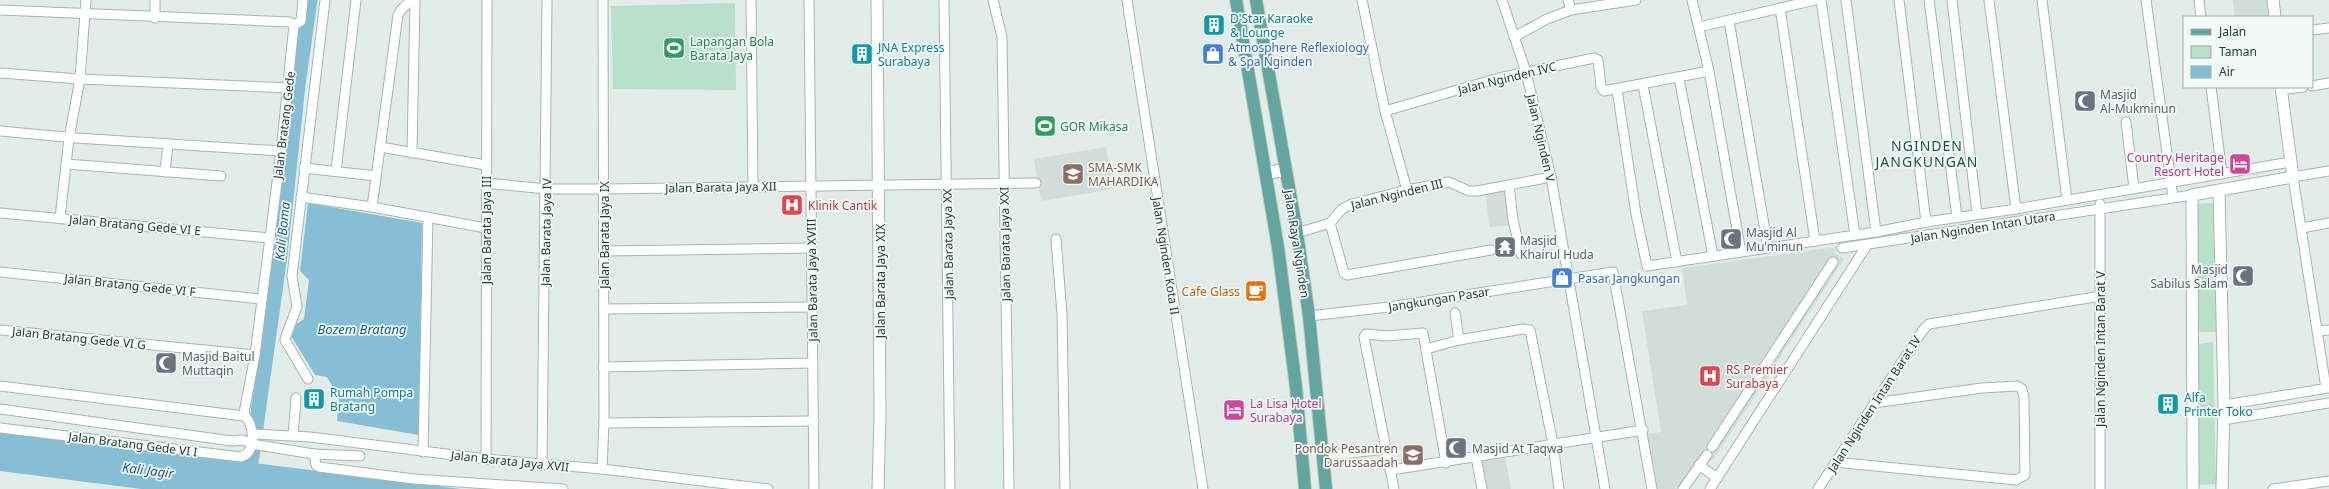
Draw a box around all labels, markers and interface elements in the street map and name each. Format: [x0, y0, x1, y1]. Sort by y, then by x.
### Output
place label: D'Star Karaoke & Lounge [1230, 10, 1313, 41]
building icon: D'Star Karaoke & Lounge [1201, 12, 1227, 38]
legend [2183, 16, 2313, 88]
text: Jalan [2218, 23, 2246, 40]
place label: Lapangan Bola Barata Jaya [690, 33, 774, 64]
sports icon: Lapangan Bola Barata Jaya [661, 35, 687, 61]
place label: JNA Express Surabaya [877, 39, 945, 70]
place label: Atmosphere Reflexiology & Spa Nginden [1228, 39, 1370, 70]
building icon: JNA Express Surabaya [849, 41, 875, 67]
shop icon: Atmosphere Reflexiology & Spa Nginden [1200, 41, 1226, 67]
text: Taman [2219, 43, 2257, 60]
street label: Jalan Nginden IVC [1455, 57, 1558, 99]
text: Air [2219, 63, 2235, 80]
street label: Jalan Bratang Gede [269, 70, 299, 181]
place label: Masjid Al-Mukminun [2100, 86, 2176, 117]
mosque icon: Masjid Al-Mukminun [2072, 88, 2098, 114]
street label: Jalan Nginden V [1522, 92, 1560, 184]
sports icon: GOR Mikasa [1032, 113, 1058, 139]
place label: GOR Mikasa [1060, 118, 1128, 135]
district label: NGINDEN JANGKUNGAN [1874, 136, 1978, 171]
place label: Country Heritage Resort Hotel [2127, 149, 2224, 180]
hotel icon: Country Heritage Resort Hotel [2227, 151, 2253, 177]
place label: SMA-SMK MAHARDIKA [1088, 159, 1159, 190]
school or university icon: SMA-SMK MAHARDIKA [1060, 161, 1086, 187]
street label: Jalan Nginden III [1348, 174, 1445, 214]
street label: Jalan Barata Jaya III [478, 176, 495, 285]
street label: Jalan Barata Jaya IV [537, 177, 555, 287]
street label: Jalan Barata Jaya XII [664, 178, 777, 196]
street label: Jalan Barata Jaya IX [596, 181, 613, 290]
street label: Jalan Barata Jaya XXI [996, 187, 1015, 302]
street label: Jalan Raya Nginden [1280, 188, 1314, 299]
street label: Jalan Barata Jaya XX [939, 189, 957, 300]
hospital icon: Klinik Cantik [779, 192, 805, 218]
street label: Jalan Nginden Kota II [1148, 195, 1184, 316]
place label: Klinik Cantik [808, 197, 878, 214]
water label: Kali Boma [270, 200, 294, 261]
street label: Jalan Nginden Intan Utara [1908, 207, 2057, 247]
street label: Jalan Bratang Gede VI E [67, 211, 202, 239]
street label: Jalan Barata Jaya XVIII [802, 218, 822, 343]
street label: Jalan Barata Jaya XIX [872, 224, 889, 339]
place label: Masjid Al Mu'minun [1746, 224, 1803, 255]
mosque icon: Masjid Al Mu'minun [1718, 226, 1744, 252]
place label: Masjid Khairul Huda [1520, 232, 1594, 263]
temple icon: Masjid Khairul Huda [1492, 234, 1518, 260]
place label: Masjid Sabilus Salam [2150, 261, 2228, 292]
mosque icon: Masjid Sabilus Salam [2230, 263, 2256, 289]
shop icon: Pasar Jangkungan [1549, 265, 1575, 291]
street label: Jalan Bratang Gede VI F [62, 270, 197, 300]
place label: Pasar Jangkungan [1578, 270, 1680, 287]
street label: Jalan Nginden Intan Barat V [2092, 270, 2109, 428]
cafe icon: Cafe Glass [1243, 278, 1269, 304]
place label: Cafe Glass [1182, 283, 1240, 300]
street label: Jangkungan Pasar [1386, 283, 1491, 316]
water label: Bozem Bratang [318, 320, 407, 338]
street label: Jalan Bratang Gede VI G [10, 322, 147, 353]
street label: Jalan Nginden Intan Barat IV [1823, 332, 1925, 477]
place label: Masjid Baitul Muttaqin [182, 348, 255, 379]
mosque icon: Masjid Baitul Muttaqin [153, 350, 179, 376]
place label: RS Premier Surabaya [1726, 361, 1788, 392]
hospital icon: RS Premier Surabaya [1697, 363, 1723, 389]
place label: Rumah Pompa Bratang [330, 384, 413, 415]
building icon: Rumah Pompa Bratang [301, 386, 327, 412]
place label: Alfa Printer Toko [2184, 389, 2253, 420]
building icon: Alfa Printer Toko [2155, 391, 2181, 417]
place label: La Lisa Hotel Surabaya [1250, 395, 1321, 426]
hotel icon: La Lisa Hotel Surabaya [1221, 397, 1247, 423]
street label: Jalan Bratang Gede VI I [67, 428, 198, 460]
mosque icon: Masjid At Taqwa [1443, 435, 1469, 461]
place label: Pondok Pesantren Darussaadah [1295, 440, 1398, 471]
place label: Masjid At Taqwa [1472, 440, 1563, 457]
school or university icon: Pondok Pesantren Darussaadah [1400, 442, 1426, 468]
street label: Jalan Barata Jaya XVII [449, 446, 570, 476]
water label: Kali Jagir [121, 458, 176, 482]

